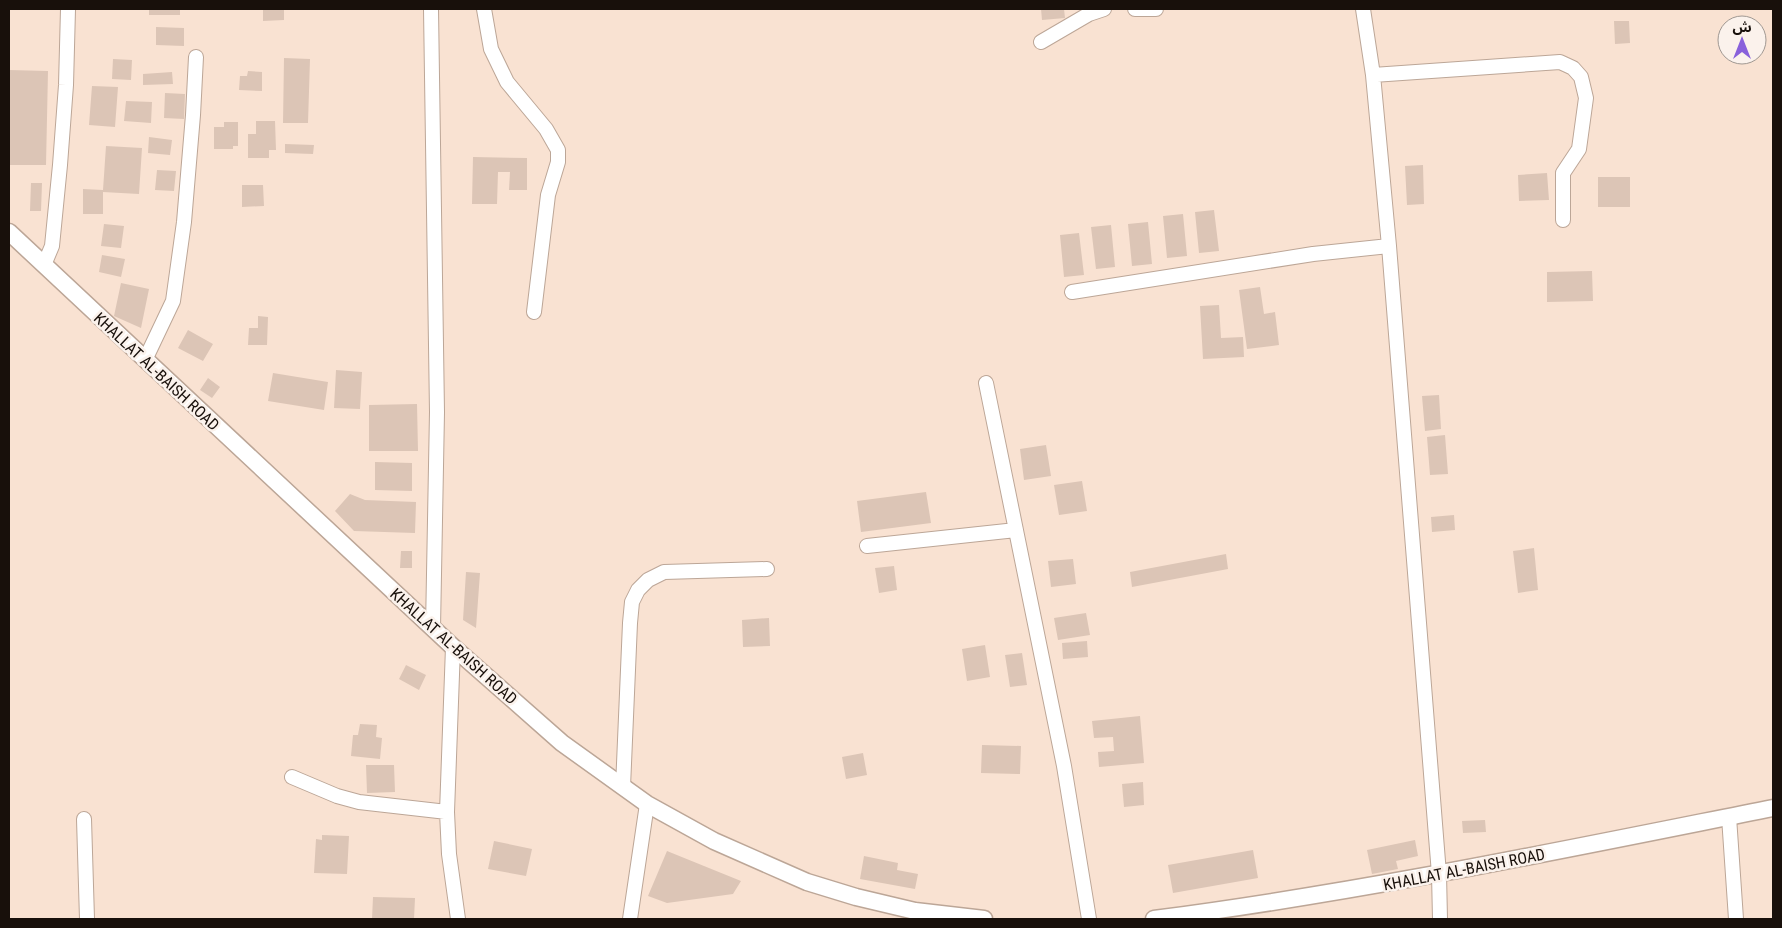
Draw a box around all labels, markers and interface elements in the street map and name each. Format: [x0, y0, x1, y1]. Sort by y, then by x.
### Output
north arrow [1717, 15, 1767, 65]
text: ش [1732, 19, 1752, 35]
street label: KHALLAT AL-BAISH ROAD [90, 308, 223, 434]
street label: KHALLAT AL-BAISH ROAD [386, 584, 521, 708]
street label: KHALLAT AL-BAISH ROAD [1382, 844, 1547, 894]

